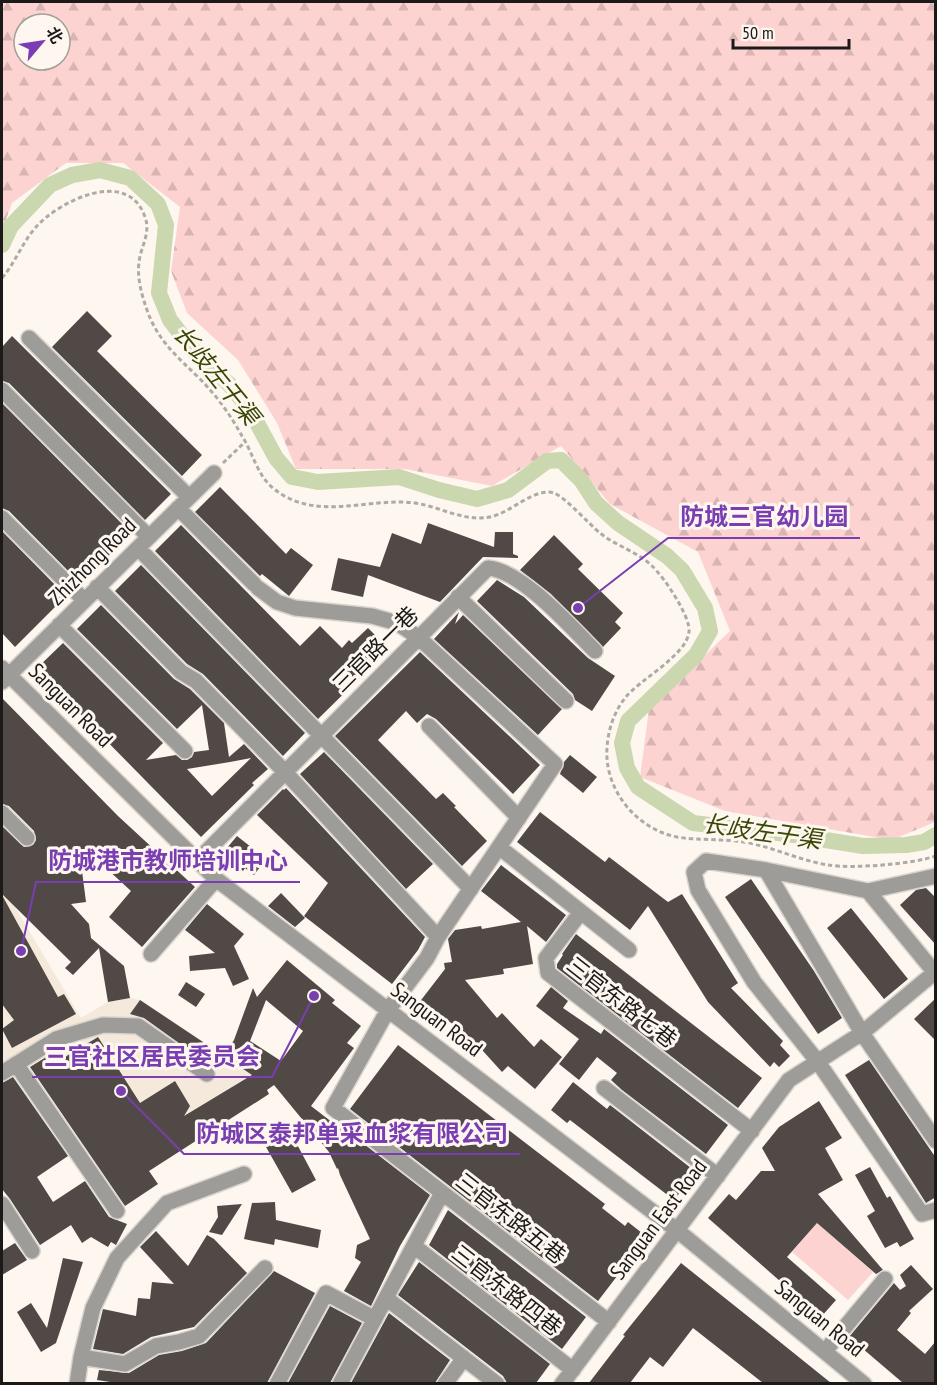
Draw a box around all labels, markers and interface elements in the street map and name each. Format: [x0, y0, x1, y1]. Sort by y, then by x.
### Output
north arrow [12, 12, 72, 72]
scale bar [733, 12, 848, 50]
text: 50 m [742, 21, 774, 44]
text: 北 [42, 23, 68, 47]
water label: 长歧左干渠 [167, 318, 268, 433]
callout: 防城三官幼儿园 [668, 496, 860, 538]
text: 防城三官幼儿园 [680, 501, 848, 532]
street label: Zhizhong Road [42, 511, 142, 611]
street label: 三官路一巷 [326, 600, 424, 698]
street label: Sanguan Road [23, 657, 119, 753]
water label: 长歧左干渠 [700, 808, 827, 856]
callout: 防城港市教师培训中心 [36, 840, 300, 882]
text: 防城港市教师培训中心 [48, 845, 288, 876]
street label: 三官东路七巷 [561, 950, 683, 1054]
street label: Sanguan Road [386, 975, 488, 1063]
callout: 三官社区居民委员会 [32, 1035, 272, 1077]
text: 三官社区居民委员会 [44, 1041, 260, 1072]
callout: 防城区泰邦单采血浆有限公司 [184, 1112, 520, 1154]
text: 防城区泰邦单采血浆有限公司 [196, 1118, 508, 1149]
street label: Sanguan East Road [603, 1153, 713, 1285]
street label: 三官东路五巷 [450, 1166, 572, 1270]
street label: 三官东路四巷 [446, 1238, 568, 1342]
street label: Sanguan Road [769, 1273, 871, 1363]

